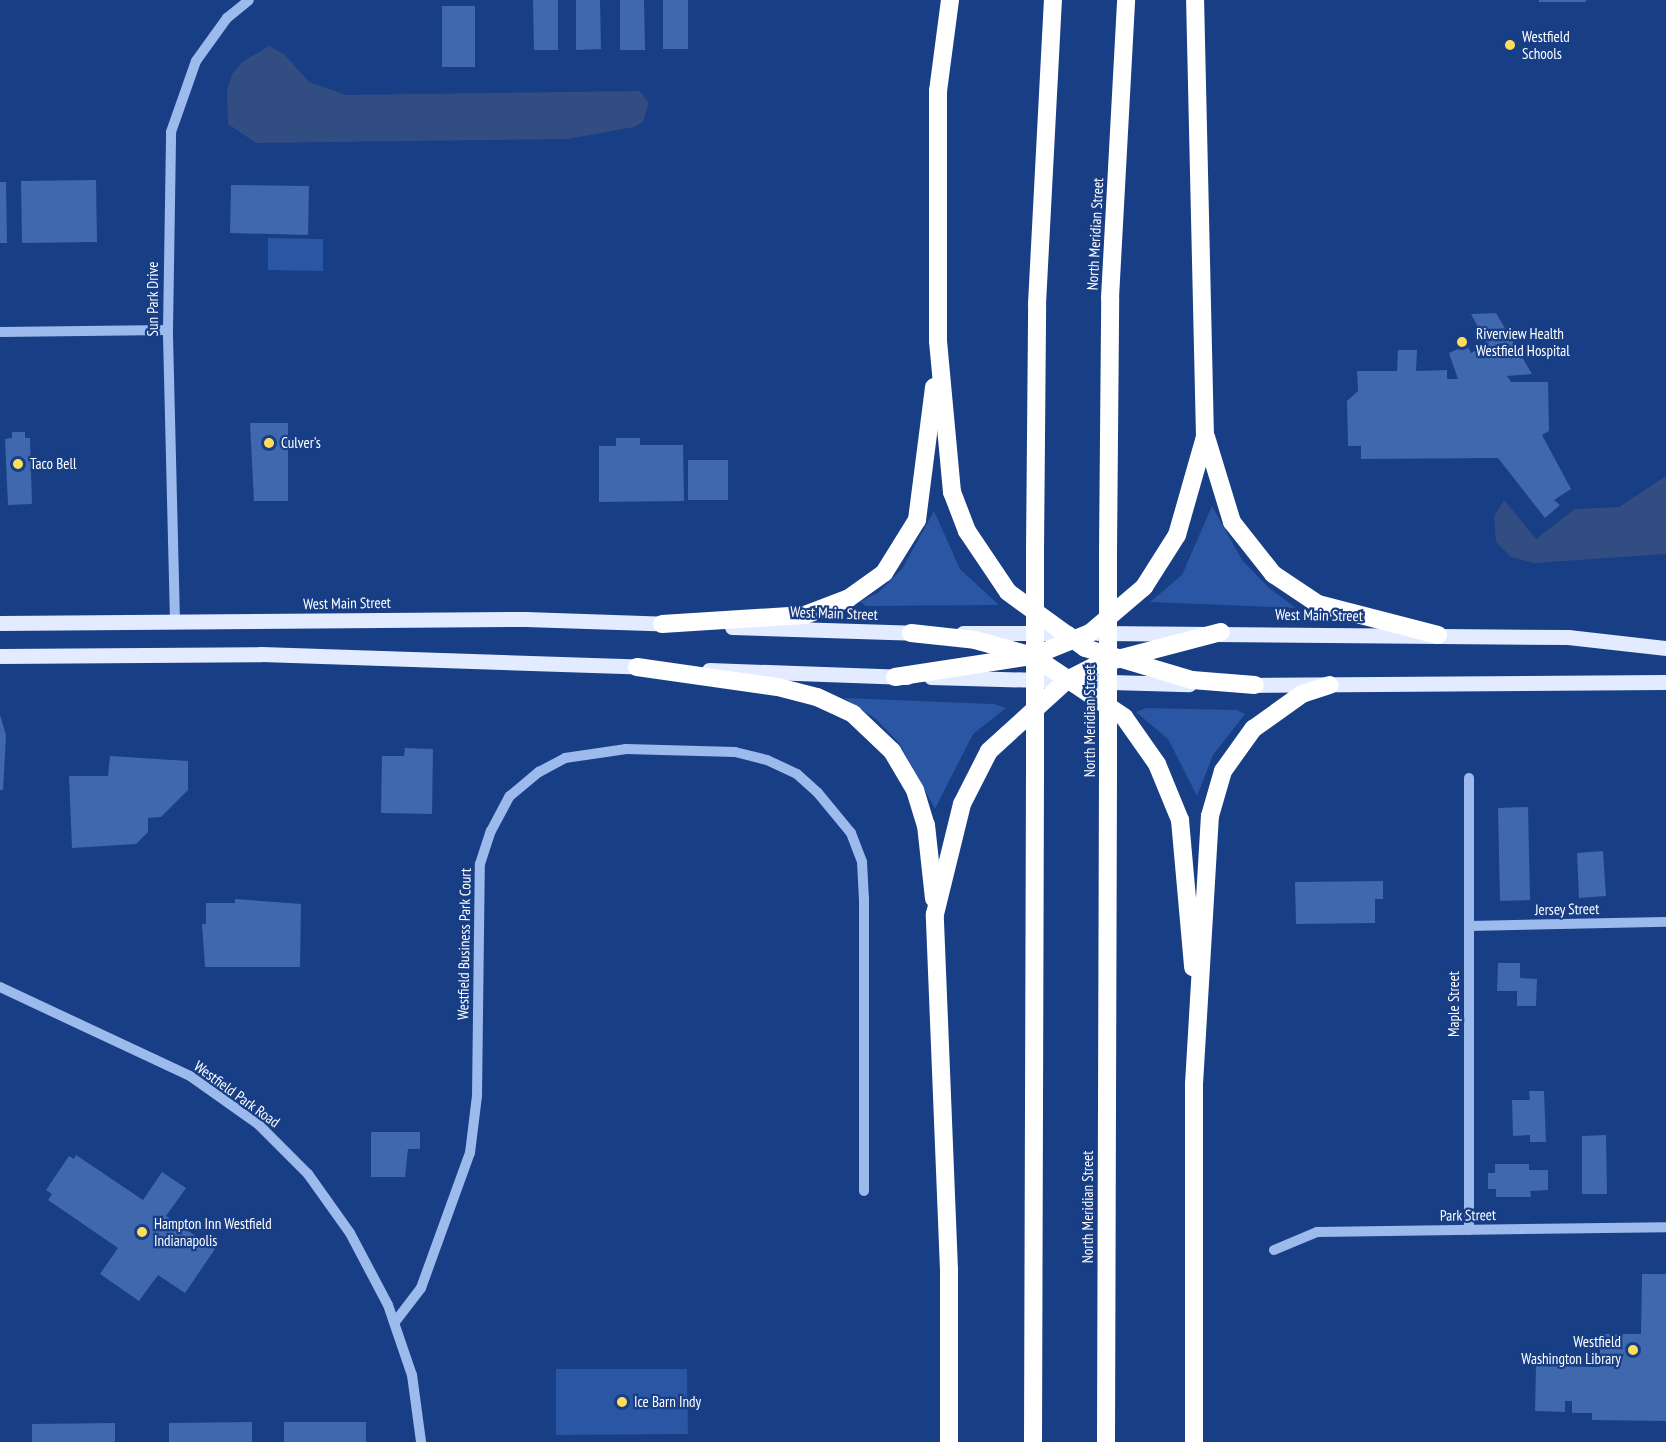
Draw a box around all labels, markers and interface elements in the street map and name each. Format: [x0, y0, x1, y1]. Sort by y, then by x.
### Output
place label: Westfield Schools [1522, 27, 1570, 62]
marker: Westfield Schools [1503, 38, 1517, 52]
street label: North Meridian Street [1083, 177, 1107, 291]
street label: Sun Park Drive [144, 261, 162, 337]
place label: Riverview Health Westfield Hospital [1476, 324, 1570, 359]
marker: Riverview Health Westfield Hospital [1453, 333, 1471, 351]
place label: Culver's [281, 434, 321, 452]
marker: Culver's [262, 436, 276, 450]
place label: Taco Bell [30, 455, 76, 473]
marker: Taco Bell [11, 457, 25, 471]
street label: West Main Street [303, 593, 391, 613]
street label: West Main Street [790, 602, 878, 624]
street label: West Main Street [1275, 605, 1363, 625]
street label: North Meridian Street [1081, 665, 1099, 777]
street label: Westfield Business Park Court [454, 868, 474, 1020]
street label: Jersey Street [1534, 899, 1600, 919]
street label: Maple Street [1445, 971, 1463, 1037]
street label: Westfield Park Road [190, 1057, 284, 1131]
street label: North Meridian Street [1079, 1151, 1097, 1263]
street label: Park Street [1440, 1206, 1496, 1224]
place label: Hampton Inn Westfield Indianapolis [154, 1214, 272, 1249]
marker: Hampton Inn Westfield Indianapolis [135, 1225, 149, 1239]
place label: Westfield Washington Library [1521, 1332, 1621, 1367]
marker: Westfield Washington Library [1626, 1343, 1640, 1357]
place label: Ice Barn Indy [634, 1393, 701, 1411]
marker: Ice Barn Indy [615, 1395, 629, 1409]

